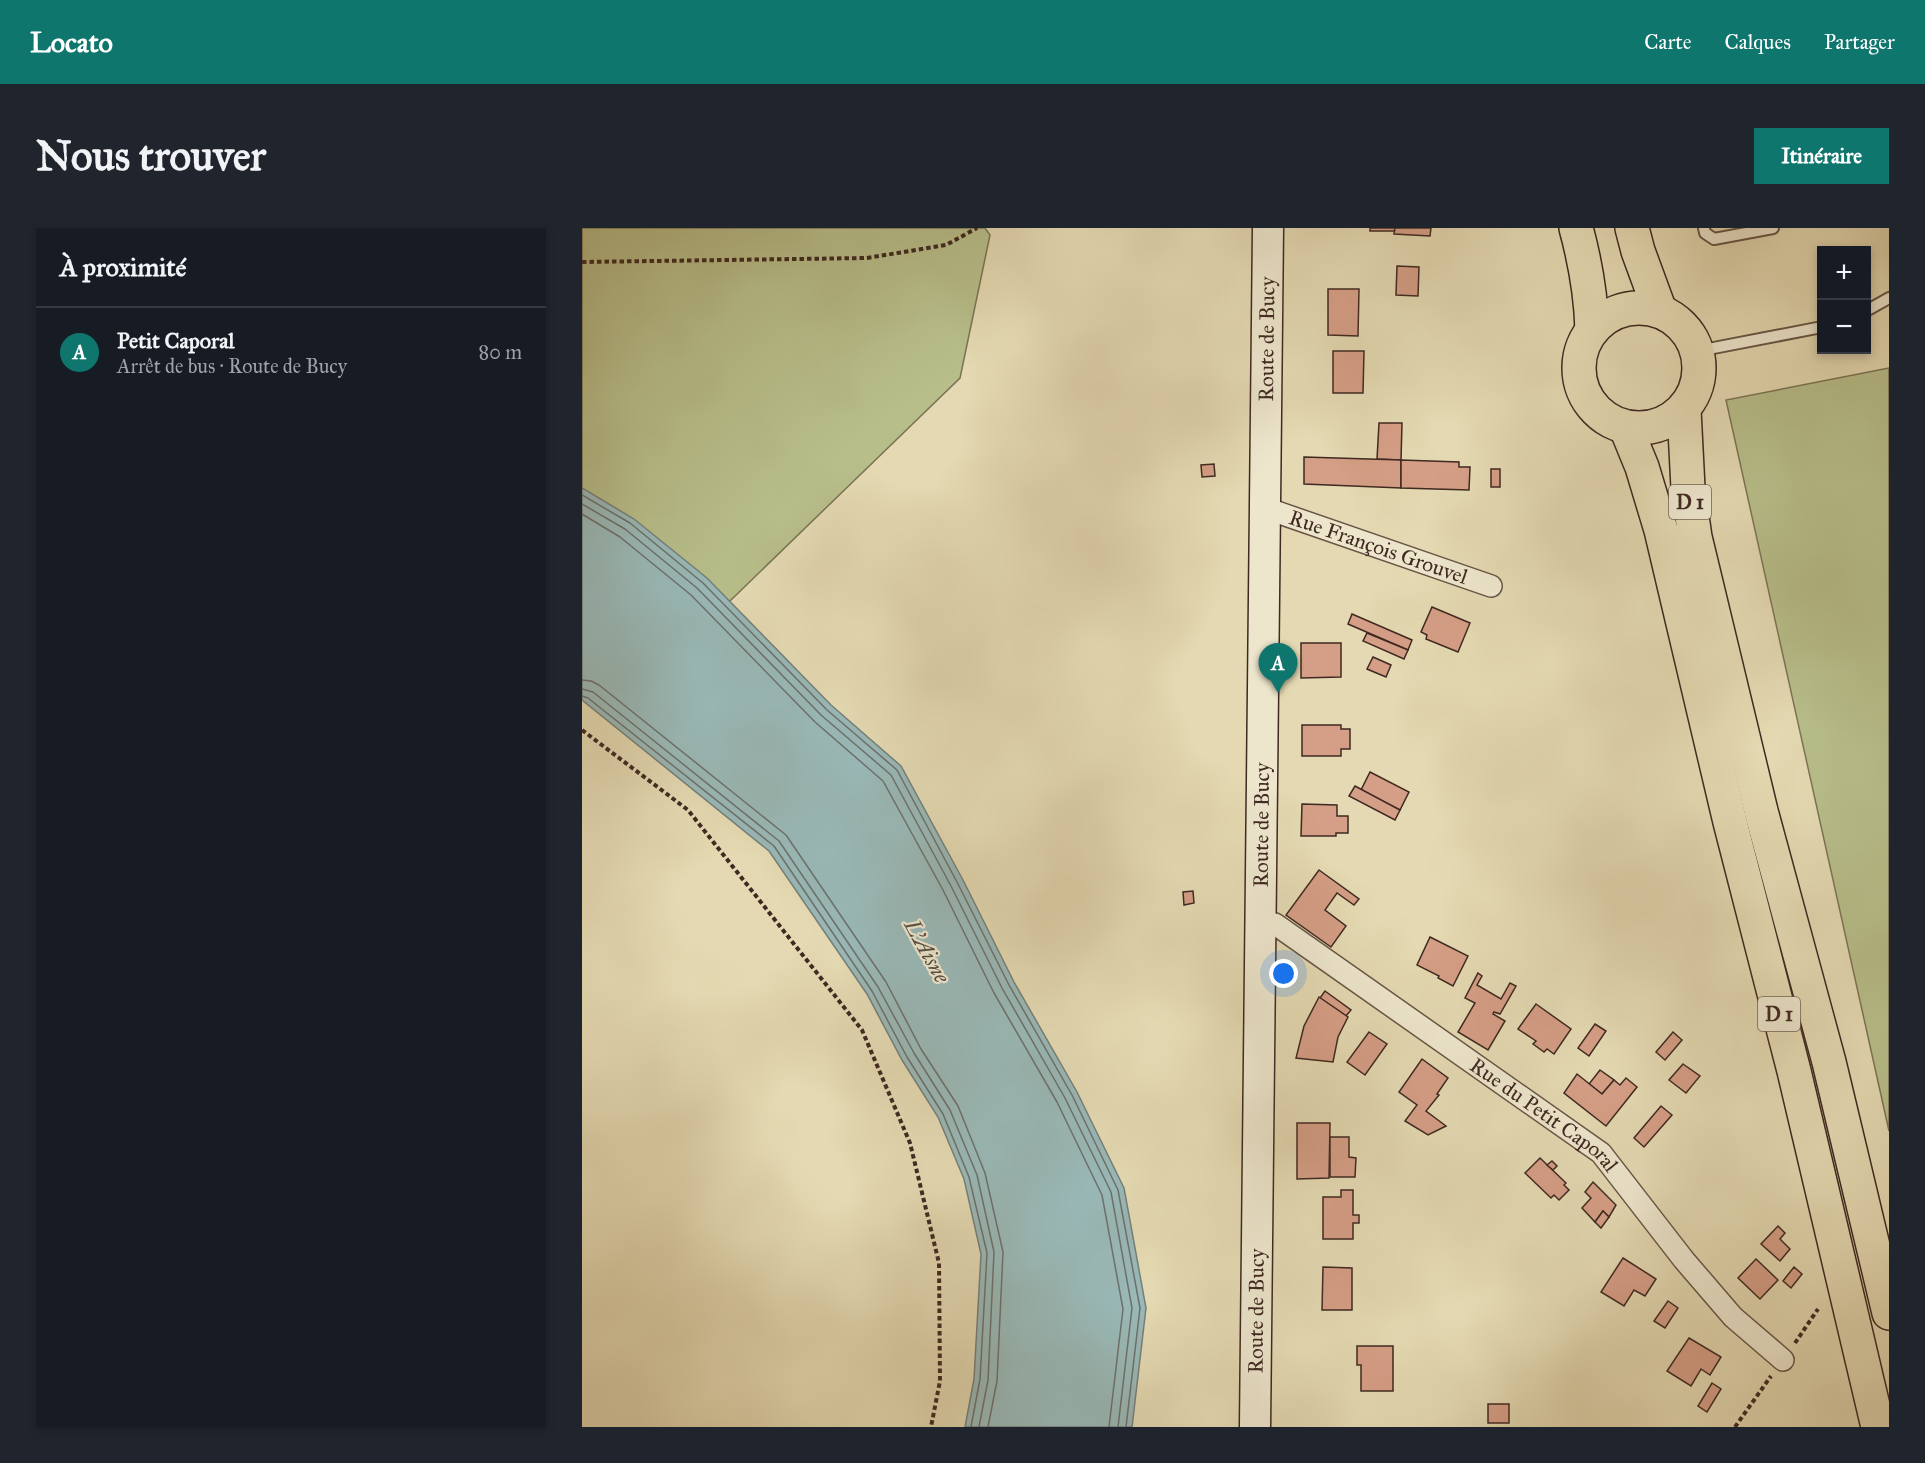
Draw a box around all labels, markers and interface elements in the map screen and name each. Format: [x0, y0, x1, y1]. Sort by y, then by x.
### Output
text: Locato [30, 25, 113, 60]
text: Carte [1644, 29, 1691, 55]
text: Calques [1724, 29, 1791, 55]
text: Partager [1824, 29, 1895, 55]
button: Itinéraire [1754, 128, 1889, 184]
text: Nous trouver [36, 130, 266, 182]
map controls [1817, 246, 1871, 354]
button: + [1817, 246, 1871, 300]
text: À proximité [60, 251, 186, 283]
street label: Route de Bucy [1253, 275, 1280, 402]
button: − [1817, 300, 1871, 354]
text: Petit Caporal [117, 327, 234, 354]
text: A [73, 340, 86, 364]
text: 80 m [479, 340, 522, 364]
text: Arrêt de bus · Route de Bucy [117, 354, 347, 378]
road number: D 1 [1669, 485, 1711, 519]
street label: Rue François Grouvel [1286, 504, 1472, 590]
pin: A [1258, 644, 1298, 693]
street label: Route de Bucy [1248, 761, 1275, 888]
water label: L'Aisne [898, 914, 956, 988]
your location [1269, 959, 1298, 988]
road number: D 1 [1758, 997, 1800, 1031]
street label: Rue du Petit Caporal [1465, 1052, 1624, 1177]
street label: Route de Bucy [1243, 1247, 1270, 1374]

